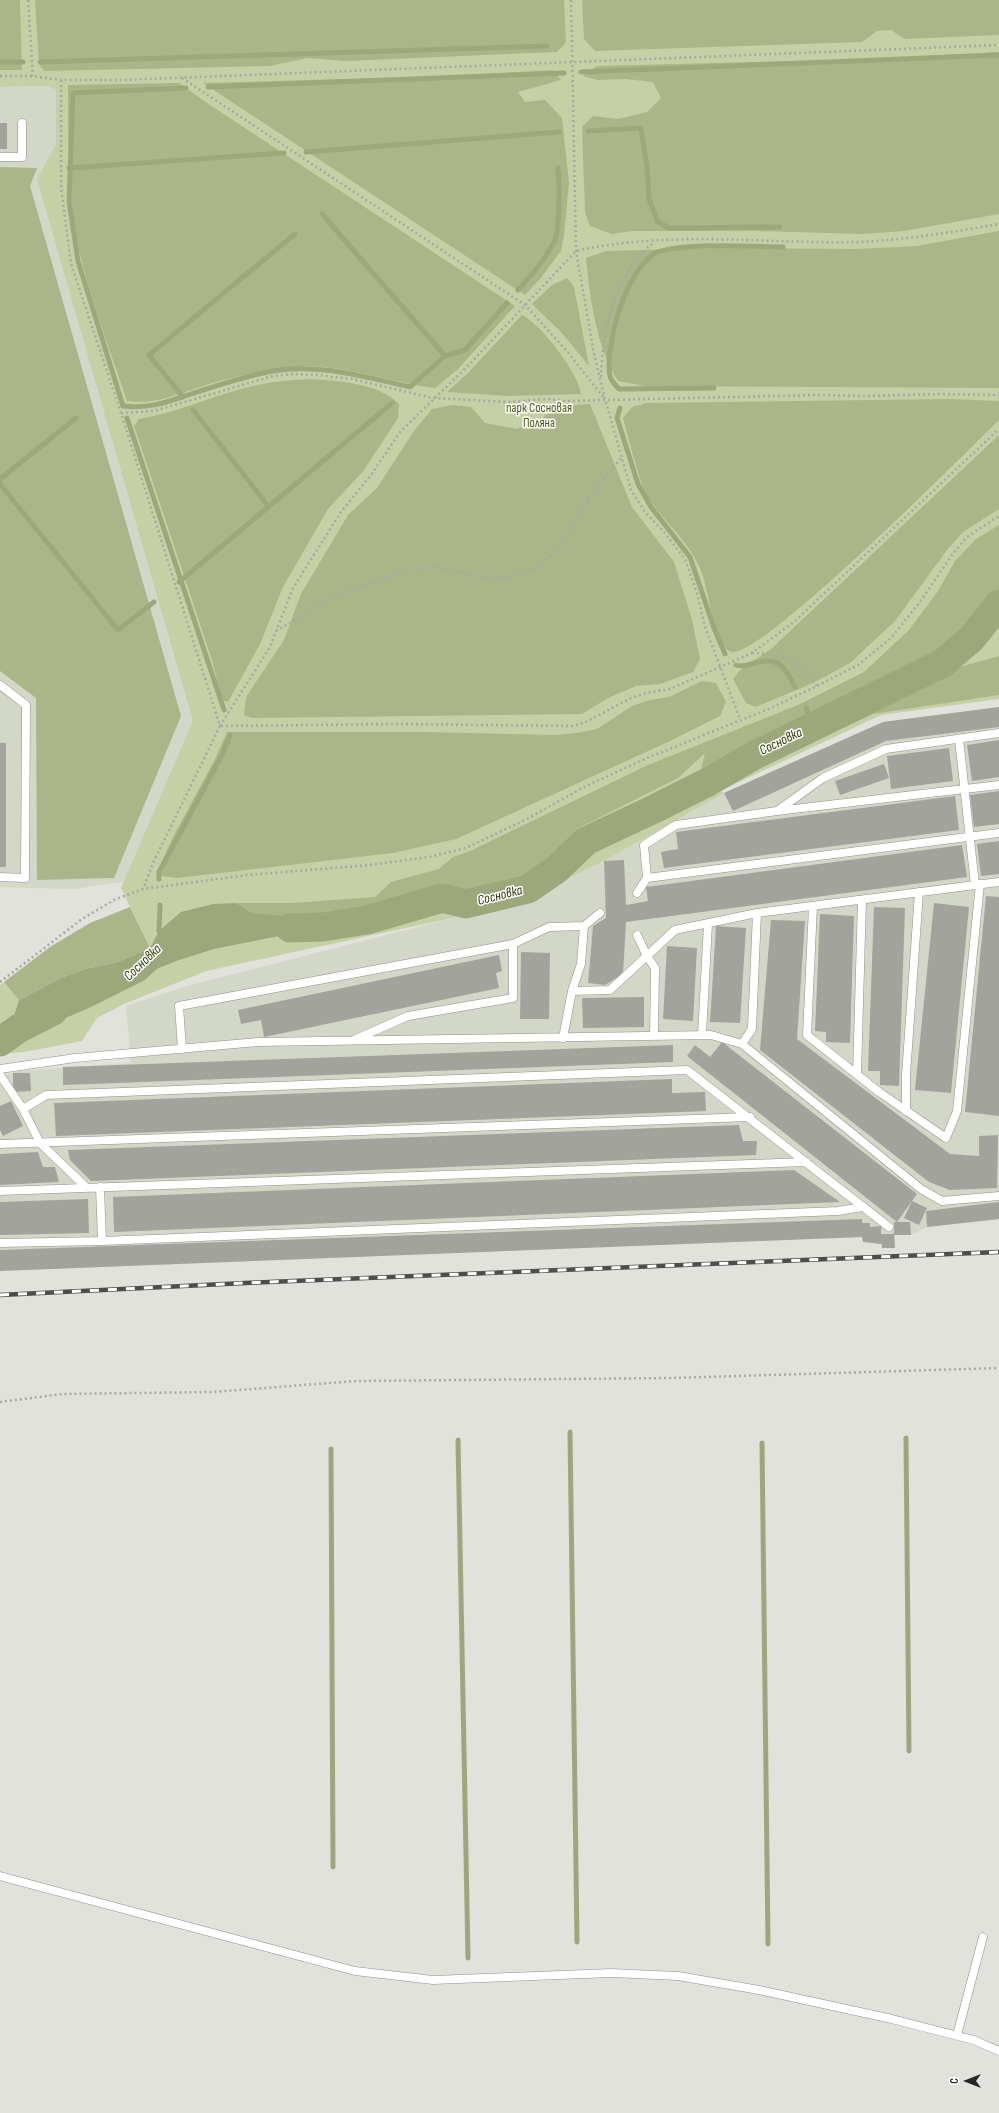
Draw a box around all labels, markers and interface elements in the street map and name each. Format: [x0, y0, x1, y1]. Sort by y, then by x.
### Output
park label: парк Сосновая Поляна [506, 401, 572, 432]
water label: Сосновка [757, 724, 805, 760]
water label: Сосновка [476, 882, 524, 910]
water label: Сосновка [121, 941, 165, 985]
north arrow [947, 2061, 987, 2101]
text: С [948, 2078, 961, 2084]

